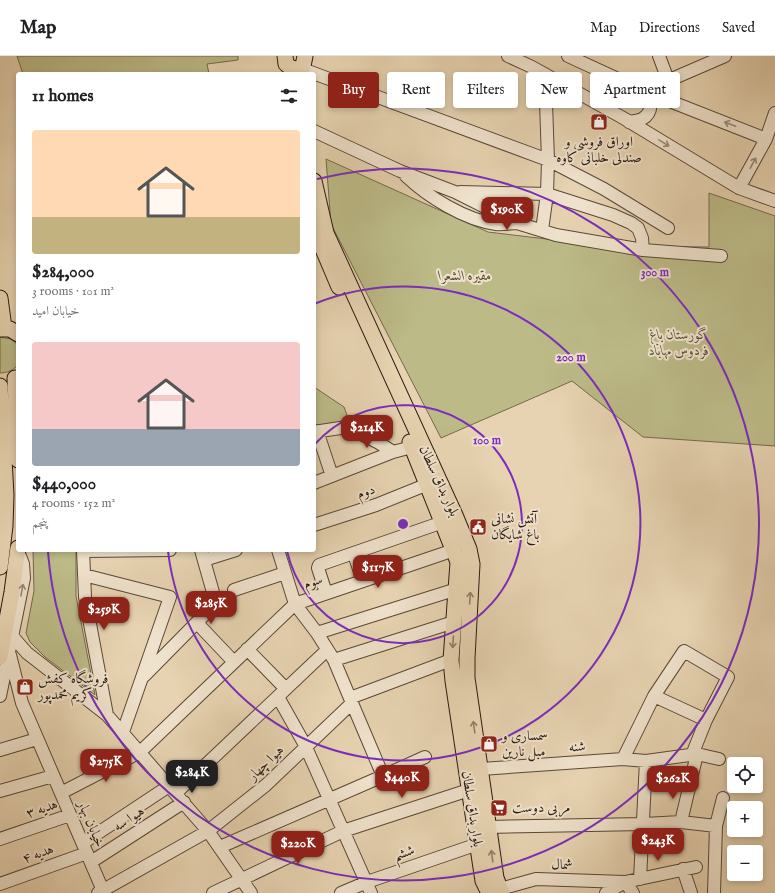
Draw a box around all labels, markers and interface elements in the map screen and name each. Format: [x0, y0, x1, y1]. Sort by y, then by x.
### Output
text: Map [20, 16, 56, 40]
text: Map [590, 19, 617, 37]
text: Directions [639, 19, 700, 37]
text: Saved [722, 19, 755, 37]
chip: Buy [328, 72, 379, 108]
chip: Rent [387, 72, 445, 108]
chip: Filters [453, 72, 518, 108]
chip: New [526, 72, 582, 108]
chip: Apartment [590, 72, 680, 108]
icon: filters [278, 85, 300, 107]
text: 11 homes [32, 86, 93, 107]
shop icon: اوراق فروشی و صندلی خلبانی کاوه [589, 112, 609, 132]
one-way arrow [724, 120, 736, 128]
place label: اوراق فروشی و صندلی خلبانی کاوه [556, 133, 642, 167]
one-way arrow [658, 139, 669, 147]
icon: home [130, 156, 202, 228]
one-way arrow [750, 158, 757, 170]
pin: $190K [479, 197, 535, 231]
text: $190K [490, 201, 524, 218]
text: $284,000 [32, 262, 94, 283]
text: 300 m [641, 265, 670, 280]
park label: مقیره الشعرا [438, 267, 491, 285]
text: 3 rooms · 101 m² [32, 283, 114, 300]
text: خیابان امید [32, 303, 80, 320]
park label: گورستان باغ فردوس مهاباد [649, 326, 709, 360]
text: 200 m [556, 350, 586, 365]
icon: home [130, 368, 202, 440]
pin: $214K [339, 415, 395, 449]
text: $214K [350, 419, 384, 436]
text: 100 m [473, 433, 502, 448]
street label: بلوار بداق سلطان [415, 442, 464, 520]
text: $440,000 [32, 474, 96, 495]
street label: دوم [354, 481, 379, 506]
text: 4 rooms · 152 m² [32, 495, 115, 512]
place label: آتش نشانی باغ شایگان [491, 510, 540, 546]
text: پنجم [32, 515, 48, 532]
centre of rings [396, 517, 410, 531]
public building icon: آتش نشانی باغ شایگان [468, 517, 488, 537]
pin: $117K [350, 555, 406, 589]
text: $117K [362, 559, 394, 576]
street label: سوم [301, 570, 326, 596]
one-way arrow [18, 584, 26, 597]
pin: $285K [183, 591, 239, 625]
one-way arrow [467, 592, 474, 605]
text: $285K [195, 595, 227, 612]
pin: $259K [76, 597, 132, 631]
text: $259K [87, 601, 121, 618]
one-way arrow [449, 635, 456, 648]
place label: فروشگاه کفش کریم محمدپور [36, 669, 108, 707]
shop icon: فروشگاه کفش کریم محمدپور [15, 677, 35, 697]
one-way arrow [470, 721, 478, 734]
place label: سمساری و مبل نارین [500, 727, 548, 762]
shop icon: سمساری و مبل نارین [479, 734, 499, 754]
street label: شنه [568, 737, 586, 757]
street label: هیوا چهار [242, 741, 288, 786]
pin: $275K [78, 749, 134, 783]
text: $275K [89, 753, 123, 770]
map controls [727, 757, 763, 881]
button: locate [727, 757, 763, 793]
pin: $284K [164, 760, 220, 794]
text: $284K [175, 764, 209, 781]
pin: $440K [374, 765, 430, 799]
pin: $262K [645, 766, 701, 800]
text: $440K [384, 769, 420, 786]
street label: بلوار بداق سلطان [457, 770, 487, 849]
text: $262K [656, 770, 690, 787]
street label: هدیه ۳ [24, 795, 60, 823]
street label: خیابان بهار [72, 796, 109, 850]
supermarket icon: مربی دوست [489, 798, 509, 818]
place label: مربی دوست [512, 799, 570, 817]
button: + [727, 801, 763, 837]
street label: هیوا سه [110, 802, 148, 836]
pin: $243K [630, 828, 686, 862]
pin: $220K [270, 831, 326, 865]
text: $243K [641, 832, 675, 849]
text: $220K [280, 835, 316, 852]
street label: هدیه ۴ [20, 840, 56, 868]
street label: ششم [391, 841, 418, 869]
button: − [727, 845, 763, 881]
one-way arrow [488, 850, 496, 863]
street label: شمال [551, 856, 573, 874]

